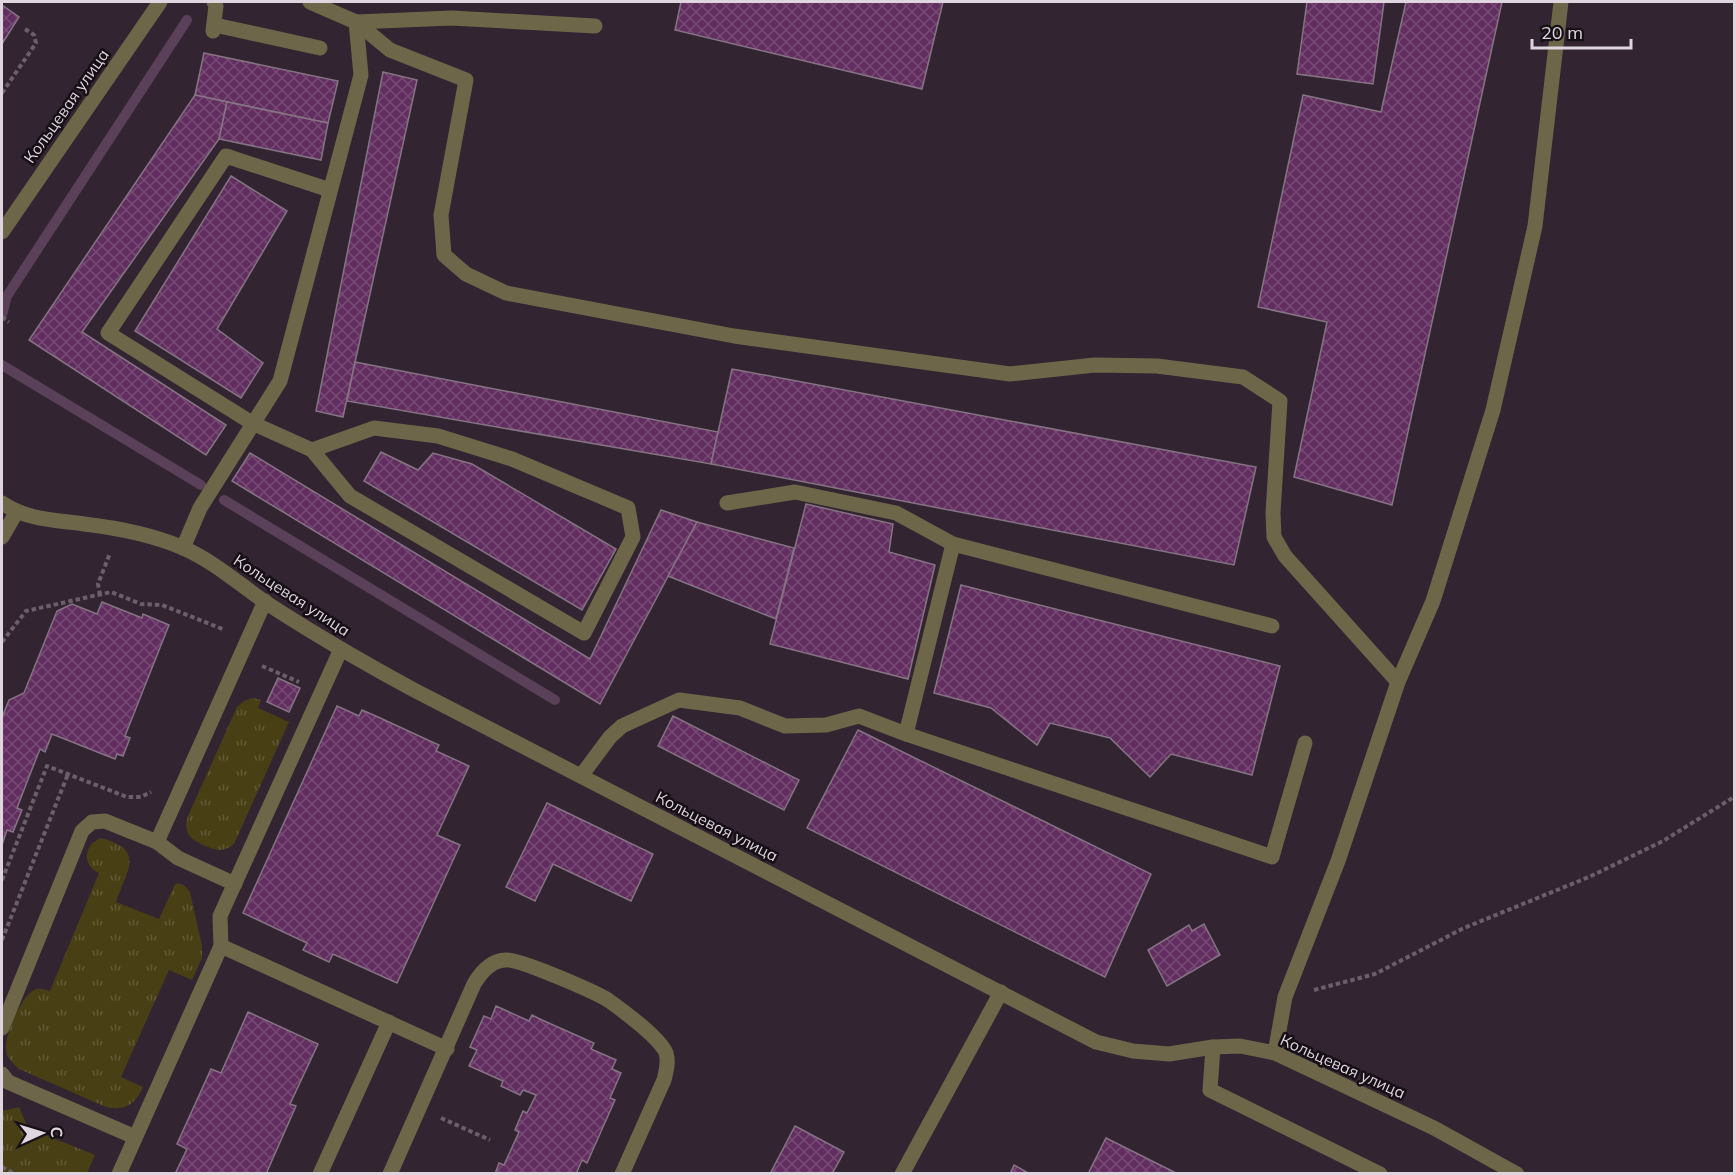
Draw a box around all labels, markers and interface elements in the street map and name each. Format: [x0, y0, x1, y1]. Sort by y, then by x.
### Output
scale bar [1532, 12, 1631, 50]
text: 20 m [1541, 21, 1583, 44]
street label: Кольцевая улица [19, 45, 113, 167]
street label: Кольцевая улица [230, 550, 354, 640]
street label: Кольцевая улица [652, 787, 782, 865]
street label: Кольцевая улица [1277, 1029, 1409, 1103]
north arrow [12, 1103, 72, 1163]
text: С [47, 1126, 67, 1138]

